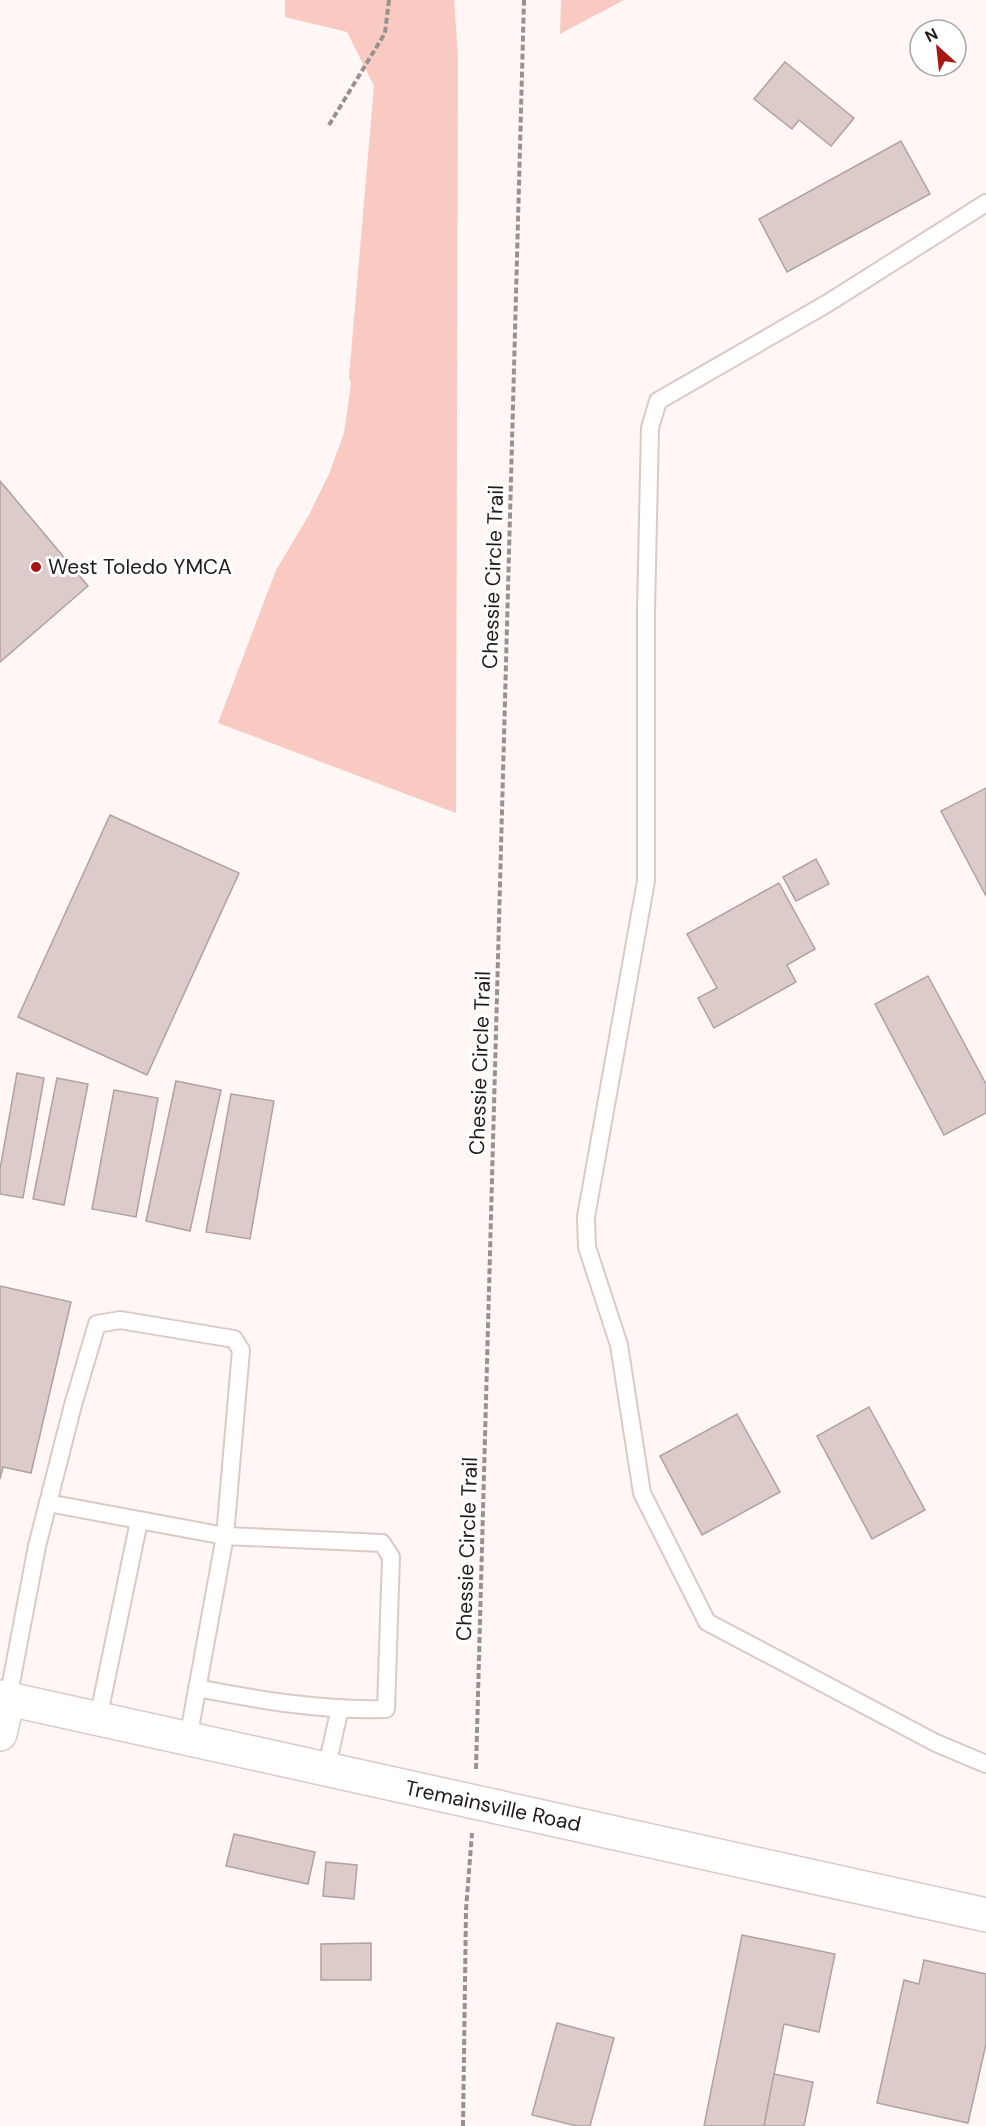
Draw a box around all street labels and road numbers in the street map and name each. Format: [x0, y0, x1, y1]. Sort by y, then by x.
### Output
street label: Chessie Circle Trail [476, 485, 510, 669]
street label: Chessie Circle Trail [463, 971, 497, 1155]
street label: Chessie Circle Trail [450, 1457, 484, 1641]
street label: Tremainsville Road [403, 1774, 583, 1838]

